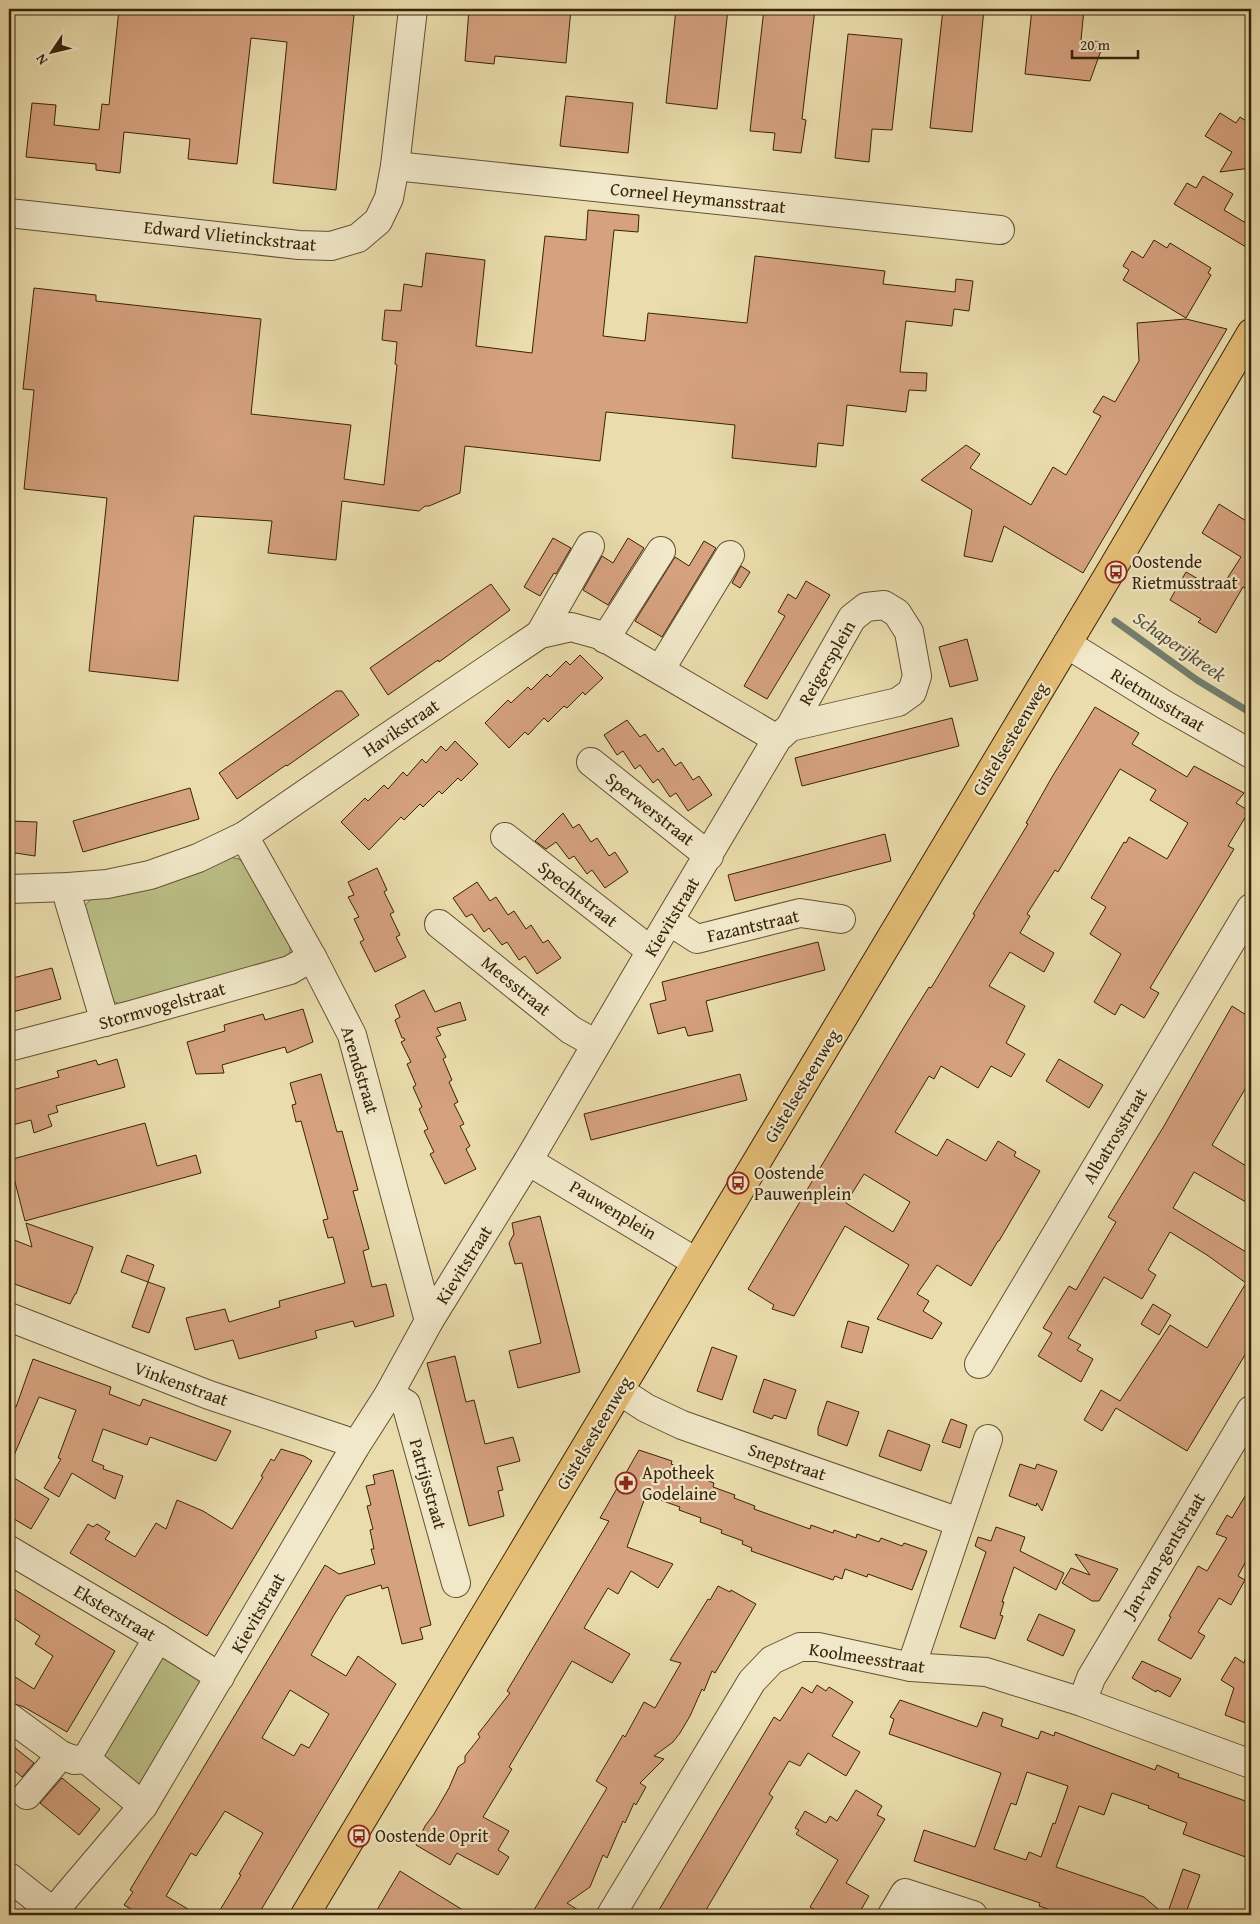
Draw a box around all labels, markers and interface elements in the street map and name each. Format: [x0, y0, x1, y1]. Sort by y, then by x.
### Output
north arrow [28, 28, 78, 78]
scale bar [1072, 28, 1139, 60]
text: 20 m [1080, 34, 1111, 55]
text: N [30, 49, 52, 69]
street label: Corneel Heymansstraat [609, 175, 788, 220]
street label: Edward Vlietinckstraat [142, 213, 318, 258]
place label: Oostende Rietmusstraat [1132, 548, 1239, 596]
bus stop icon: Oostende Rietmusstraat [1104, 560, 1128, 584]
water label: Schaperijkreek [1128, 604, 1232, 688]
street label: Reigersplein [791, 615, 862, 710]
street label: Rietmusstraat [1106, 661, 1211, 739]
street label: Gistelsesteenweg [965, 677, 1054, 801]
street label: Havikstraat [357, 692, 445, 763]
street label: Sperwerstraat [600, 765, 701, 853]
street label: Spechtstraat [532, 854, 625, 934]
street label: Kievitstraat [637, 871, 706, 962]
street label: Fazantstraat [704, 902, 802, 949]
street label: Meesstraat [476, 949, 558, 1023]
street label: Stormvogelstraat [95, 974, 229, 1037]
street label: Arendstraat [334, 1023, 387, 1118]
street label: Gistelsesteenweg [757, 1024, 846, 1148]
street label: Albatrosstraat [1075, 1082, 1154, 1189]
place label: Oostende Pauwenplein [754, 1159, 851, 1207]
bus stop icon: Oostende Pauwenplein [726, 1171, 750, 1195]
street label: Pauwenplein [565, 1173, 662, 1246]
street label: Kievitstraat [429, 1219, 499, 1309]
street label: Vinkenstraat [130, 1354, 233, 1413]
street label: Gistelsesteenweg [549, 1371, 638, 1495]
street label: Patrijsstraat [403, 1435, 454, 1533]
street label: Snepstraat [744, 1436, 831, 1488]
place label: Apotheek Godelaine [642, 1459, 717, 1507]
pharmacy icon: Apotheek Godelaine [614, 1471, 638, 1495]
street label: Jan-van-gentstraat [1114, 1486, 1212, 1624]
street label: Kievitstraat [224, 1567, 292, 1658]
street label: Eksterstraat [69, 1577, 162, 1648]
street label: Koolmeesstraat [807, 1635, 928, 1680]
place label: Oostende Oprit [375, 1822, 489, 1849]
bus stop icon: Oostende Oprit [347, 1824, 371, 1848]

